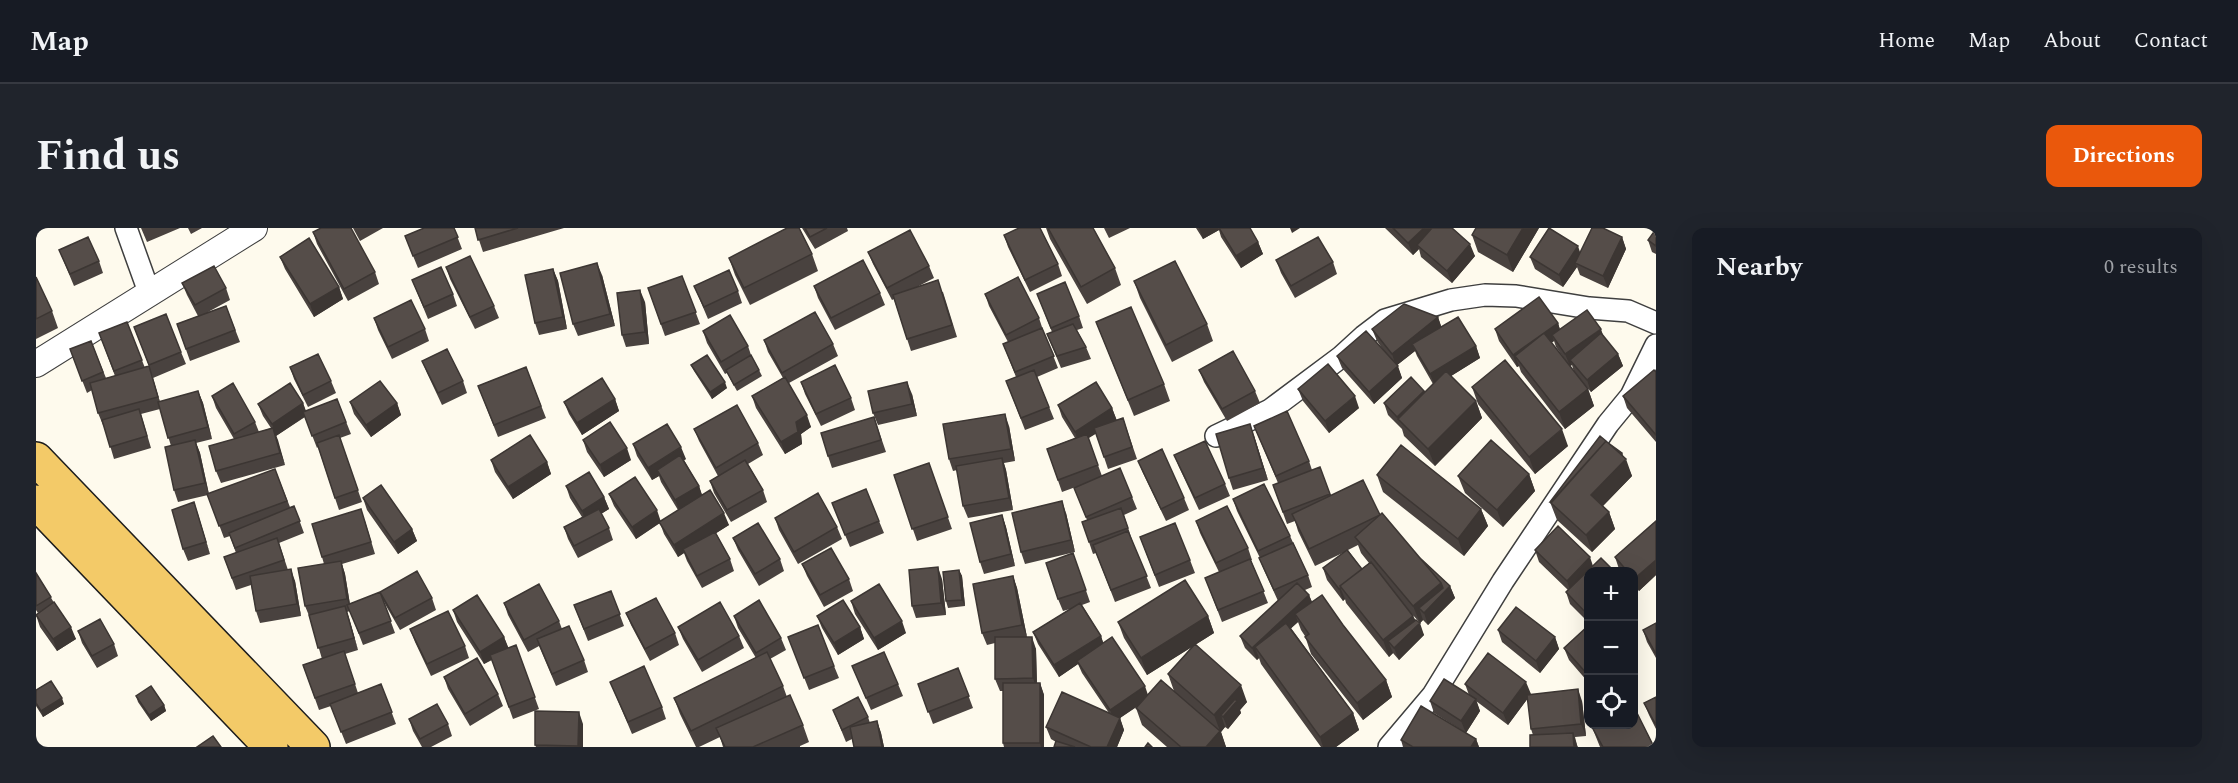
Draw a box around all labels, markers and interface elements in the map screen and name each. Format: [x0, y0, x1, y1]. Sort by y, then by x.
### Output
text: Map [30, 20, 89, 63]
text: Home [1878, 25, 1935, 57]
text: Map [1968, 25, 2010, 57]
text: About [2043, 25, 2101, 57]
text: Contact [2134, 25, 2208, 57]
text: Find us [36, 125, 180, 188]
button: Directions [2046, 125, 2202, 187]
text: Nearby [1716, 247, 1802, 287]
text: 0 results [2104, 252, 2178, 282]
map controls [1584, 567, 1638, 729]
button: + [1584, 567, 1638, 621]
button: − [1584, 621, 1638, 675]
button: locate [1584, 675, 1638, 729]

